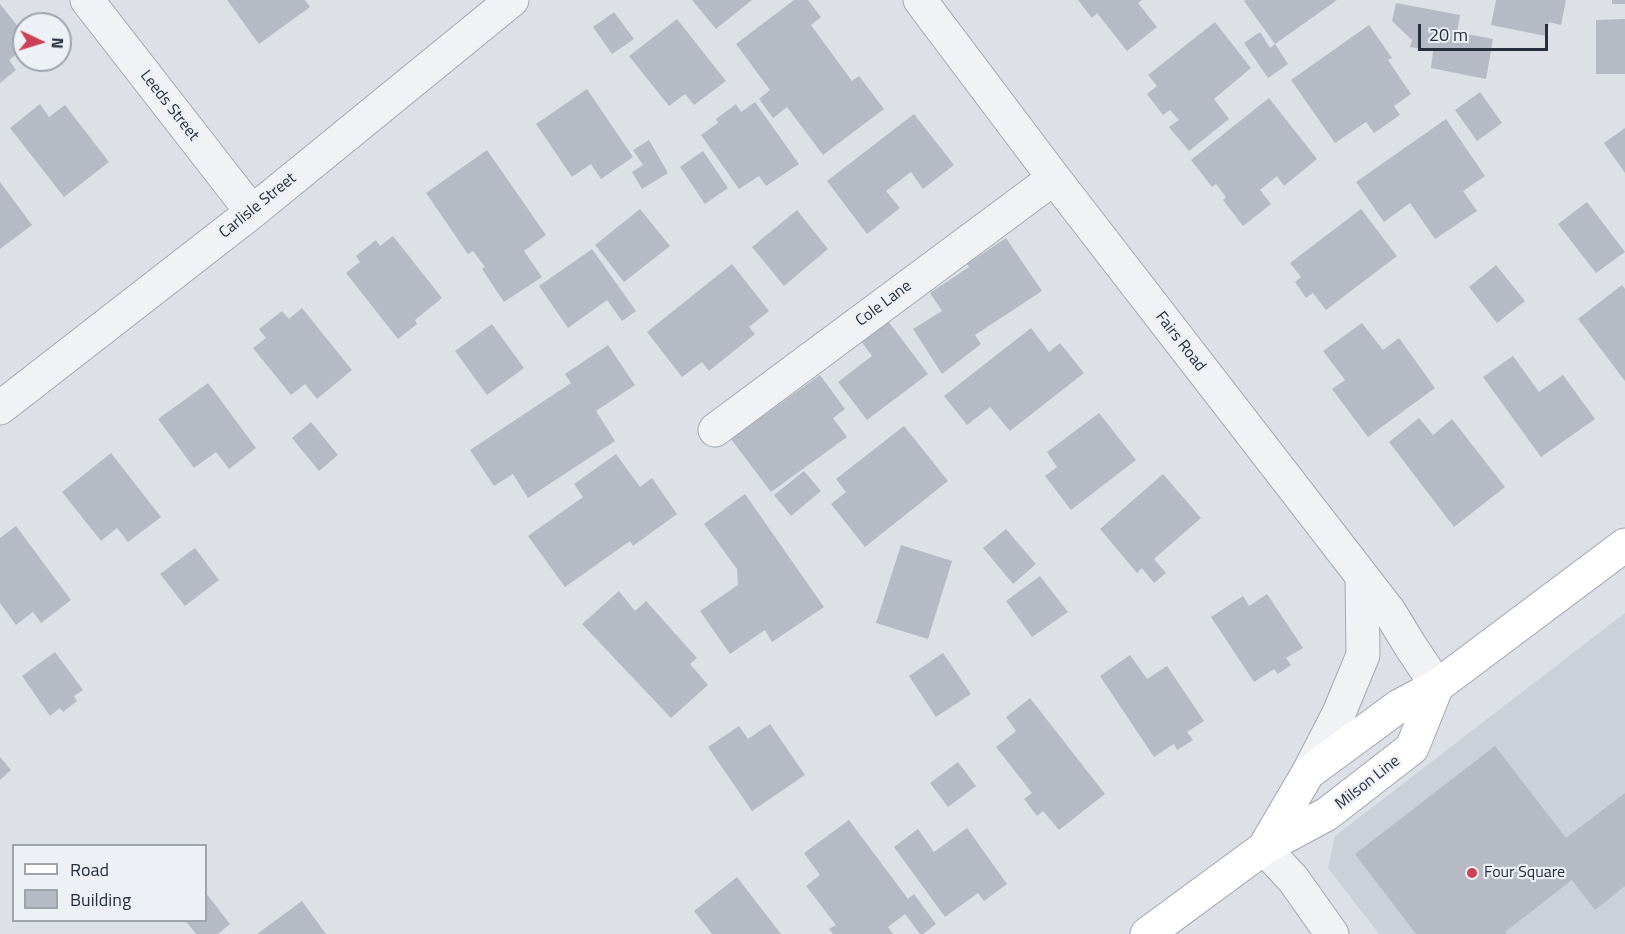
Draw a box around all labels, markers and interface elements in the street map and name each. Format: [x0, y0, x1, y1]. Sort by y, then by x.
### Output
north arrow [12, 12, 72, 72]
scale bar [1421, 12, 1552, 50]
text: 20 m [1429, 21, 1468, 48]
text: N [46, 37, 70, 49]
street label: Leeds Street [135, 67, 203, 145]
street label: Carlisle Street [216, 169, 300, 243]
street label: Cole Lane [852, 277, 916, 331]
street label: Fairs Road [1151, 308, 1209, 376]
street label: Milson Line [1332, 752, 1404, 814]
legend [12, 844, 207, 922]
text: Road [70, 856, 109, 883]
place label: Four Square [1484, 863, 1565, 883]
marker: Four Square [1465, 866, 1479, 880]
text: Building [70, 886, 131, 913]

